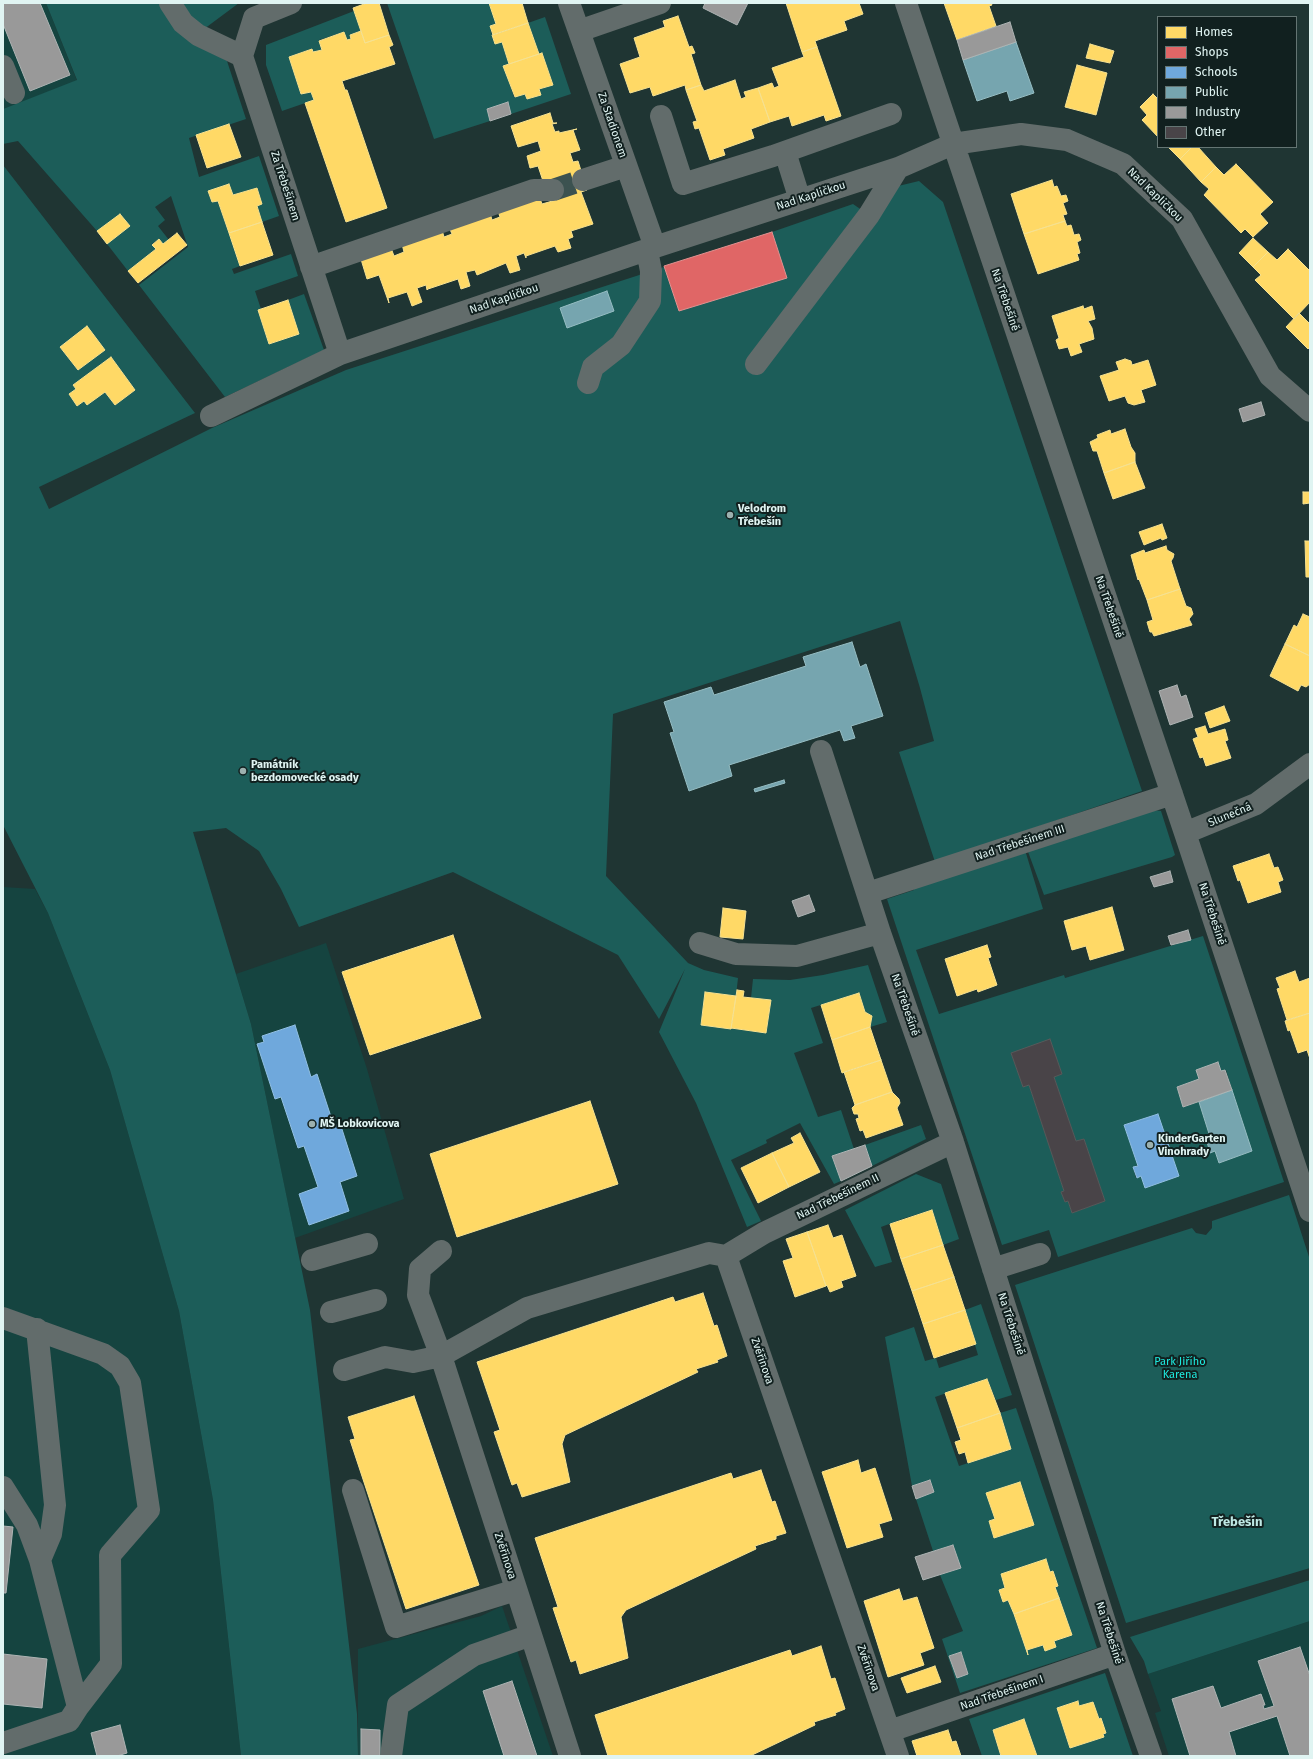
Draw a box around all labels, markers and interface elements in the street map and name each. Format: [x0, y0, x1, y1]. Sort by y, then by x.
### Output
legend [1157, 16, 1297, 148]
text: Homes [1195, 25, 1233, 39]
text: Shops [1195, 45, 1228, 59]
text: Schools [1195, 65, 1237, 79]
text: Public [1195, 85, 1228, 99]
street label: Za Stadionem [595, 91, 629, 159]
text: Industry [1195, 105, 1240, 119]
text: Other [1195, 125, 1226, 139]
street label: Za Třebešínem [268, 150, 302, 222]
street label: Nad Kapličkou [1125, 165, 1185, 225]
street label: Nad Kapličkou [775, 179, 847, 213]
street label: Na Třebešíně [988, 267, 1022, 333]
street label: Nad Kapličkou [468, 281, 540, 317]
place label: Velodrom Třebešín [738, 502, 786, 528]
marker: Velodrom Třebešín [725, 510, 735, 520]
street label: Na Třebešíně [1092, 574, 1126, 640]
place label: Památník bezdomovecké osady [251, 758, 359, 784]
marker: Památník bezdomovecké osady [238, 766, 248, 776]
street label: Slunečná [1206, 800, 1254, 830]
street label: Nad Třebešínem III [973, 822, 1067, 864]
street label: Na Třebešíně [1196, 881, 1228, 947]
street label: Na Třebešíně [888, 972, 922, 1038]
place label: MŠ Lobkovicova [320, 1117, 400, 1131]
marker: MŠ Lobkovicova [307, 1119, 317, 1129]
place label: KinderGarten Vinohrady [1158, 1132, 1225, 1158]
marker: KinderGarten Vinohrady [1145, 1140, 1155, 1150]
street label: Nad Třebešínem II [795, 1171, 881, 1223]
street label: Na Třebešíně [995, 1291, 1027, 1357]
street label: Zvěřinova [748, 1336, 776, 1386]
park label: Park Jiřího Karena [1154, 1355, 1206, 1381]
district label: Třebešín [1211, 1514, 1263, 1530]
street label: Zvěřinova [491, 1531, 519, 1581]
street label: Na Třebešíně [1093, 1600, 1125, 1666]
street label: Zvěřinova [854, 1643, 882, 1693]
street label: Nad Třebešínem I [959, 1673, 1045, 1713]

